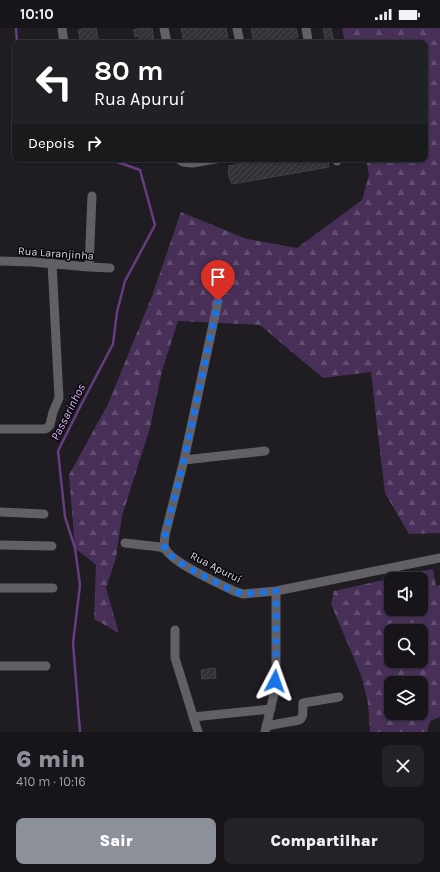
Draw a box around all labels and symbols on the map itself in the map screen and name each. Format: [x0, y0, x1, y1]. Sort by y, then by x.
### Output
street label: Rua Laranjinha [18, 244, 94, 263]
pin [201, 260, 235, 301]
water label: Passarinhos [48, 381, 88, 443]
street label: Rua Apuruí [188, 549, 244, 586]
position arrow [254, 660, 296, 702]

